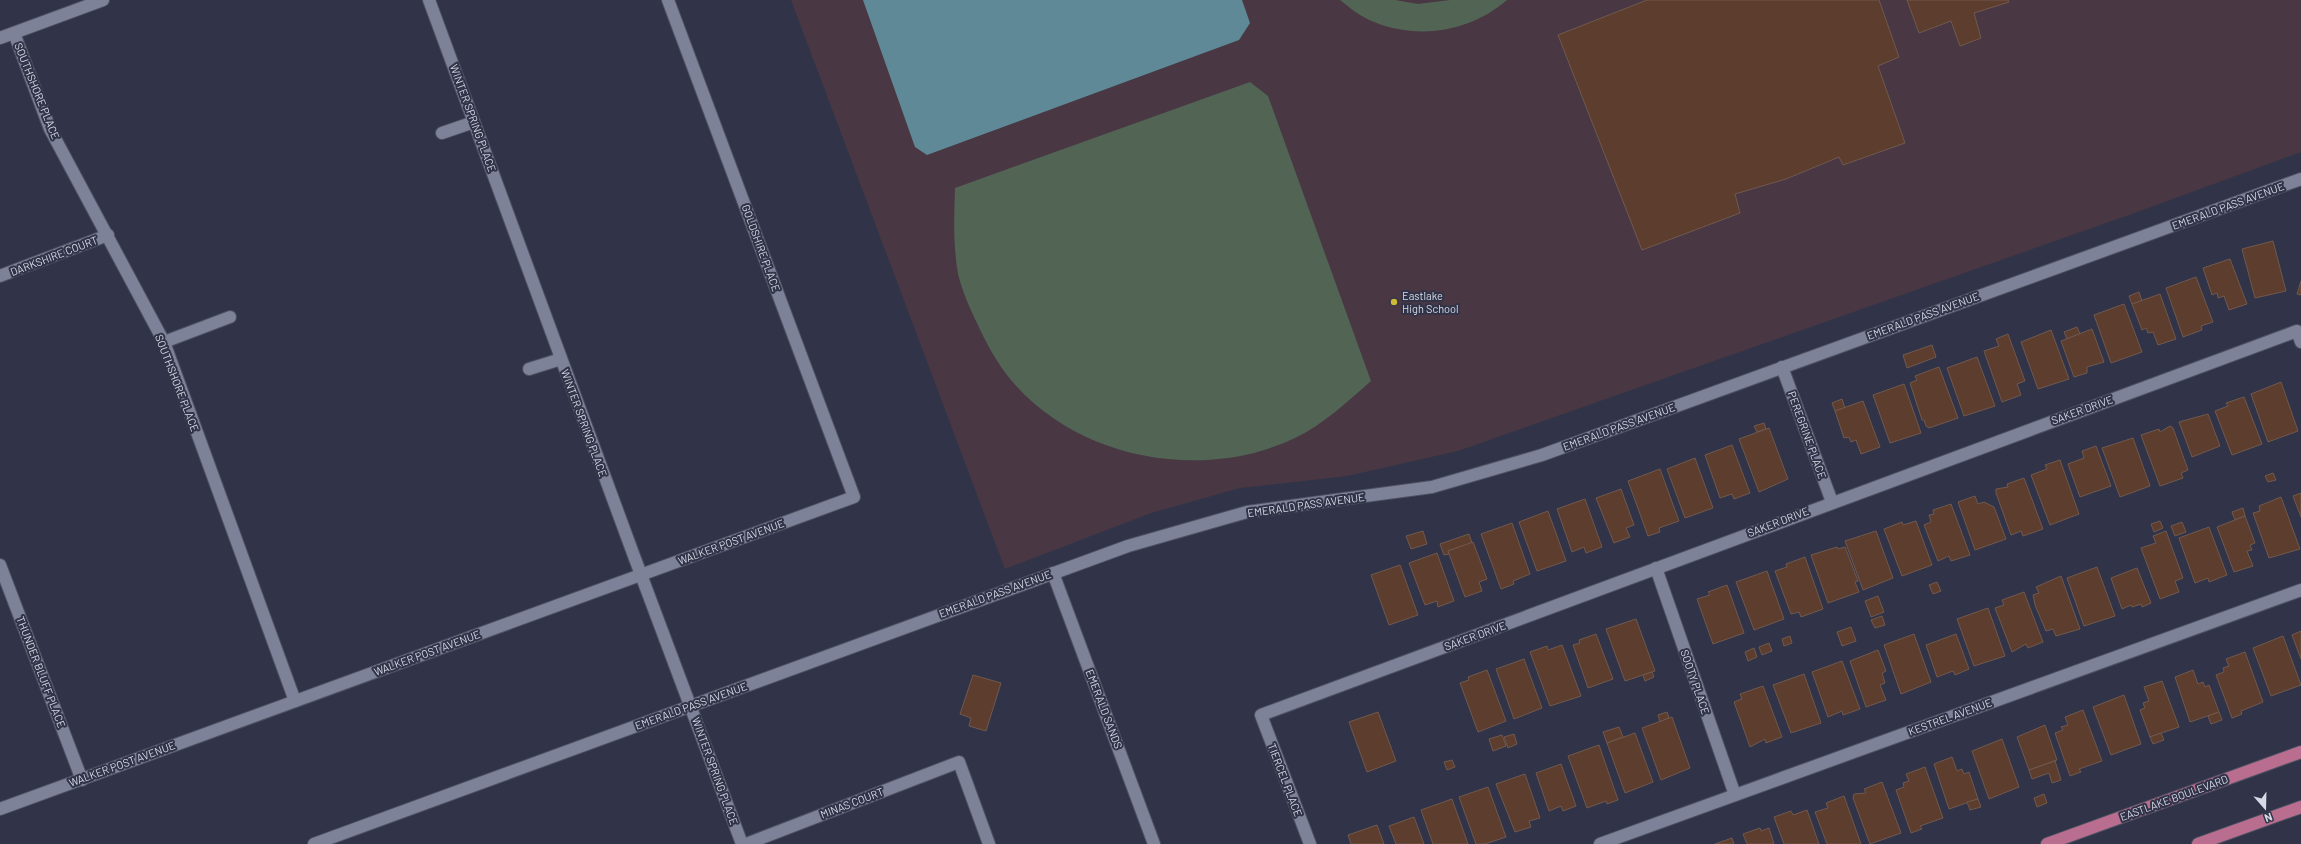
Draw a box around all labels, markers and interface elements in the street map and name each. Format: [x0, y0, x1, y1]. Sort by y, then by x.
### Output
street label: SOUTHSHORE PLACE [12, 41, 63, 141]
street label: WINTER SPRING PLACE [448, 62, 499, 174]
street label: EMERALD PASS AVENUE [2170, 179, 2286, 232]
street label: GOLDSHIRE PLACE [740, 202, 783, 293]
street label: DARKSHIRE COURT [8, 233, 99, 278]
place label: Eastlake High School [1402, 289, 1459, 315]
street label: EMERALD PASS AVENUE [1865, 289, 1981, 342]
marker: Eastlake High School [1389, 297, 1399, 307]
street label: SOUTHSHORE PLACE [153, 332, 202, 434]
street label: WINTER SPRING PLACE [559, 367, 610, 479]
street label: PEREGRINE PLACE [1786, 389, 1829, 481]
street label: SAKER DRIVE [2049, 392, 2115, 427]
street label: EMERALD PASS AVENUE [1561, 400, 1677, 453]
street label: EMERALD PASS AVENUE [1247, 490, 1366, 519]
street label: SAKER DRIVE [1745, 504, 1811, 539]
street label: WALKER POST AVENUE [676, 516, 786, 567]
street label: EMERALD PASS AVENUE [937, 567, 1053, 620]
street label: THUNDER BLUFF PLACE [14, 614, 69, 730]
street label: SAKER DRIVE [1442, 618, 1508, 653]
street label: WALKER POST AVENUE [372, 627, 482, 678]
street label: SOOTY PLACE [1678, 648, 1713, 716]
street label: EMERALD SANDS [1083, 667, 1126, 750]
street label: EMERALD PASS AVENUE [633, 679, 749, 732]
street label: KESTREL AVENUE [1906, 695, 1994, 738]
street label: WINTER SPRING PLACE [690, 715, 741, 827]
street label: WALKER POST AVENUE [67, 738, 177, 789]
street label: TIERCEL PLACE [1266, 741, 1306, 819]
street label: EASTLAKE BOULEVARD [2118, 772, 2230, 823]
street label: MINAS COURT [818, 785, 885, 821]
north arrow [2245, 788, 2285, 828]
text: N [2263, 811, 2274, 825]

